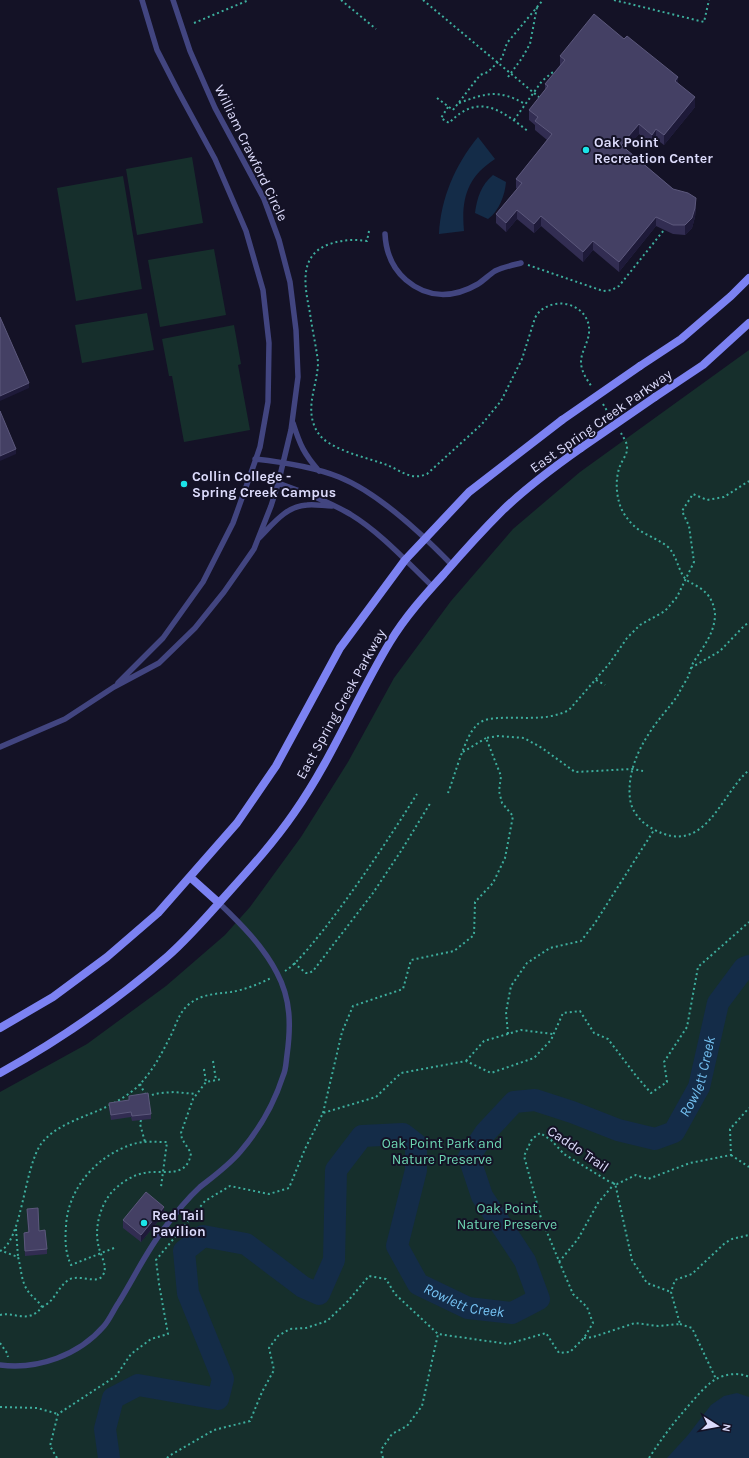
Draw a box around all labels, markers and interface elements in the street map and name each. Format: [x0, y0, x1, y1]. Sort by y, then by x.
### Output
street label: William Crawford Circle [211, 82, 291, 224]
place label: Oak Point Recreation Center [594, 134, 713, 167]
marker: Oak Point Recreation Center [581, 145, 591, 155]
street label: East Spring Creek Parkway [527, 365, 676, 476]
place label: Collin College - Spring Creek Campus [192, 468, 336, 501]
marker: Collin College - Spring Creek Campus [179, 479, 189, 489]
street label: East Spring Creek Parkway [293, 626, 390, 782]
water label: Rowlett Creek [675, 1034, 719, 1120]
street label: Caddo Trail [544, 1122, 612, 1176]
park label: Oak Point Park and Nature Preserve [382, 1135, 502, 1168]
park label: Oak Point Nature Preserve [457, 1200, 557, 1233]
place label: Red Tail Pavilion [152, 1207, 206, 1240]
marker: Red Tail Pavilion [139, 1218, 149, 1228]
water label: Rowlett Creek [421, 1279, 506, 1321]
north arrow [697, 1406, 737, 1446]
text: N [719, 1423, 733, 1433]

